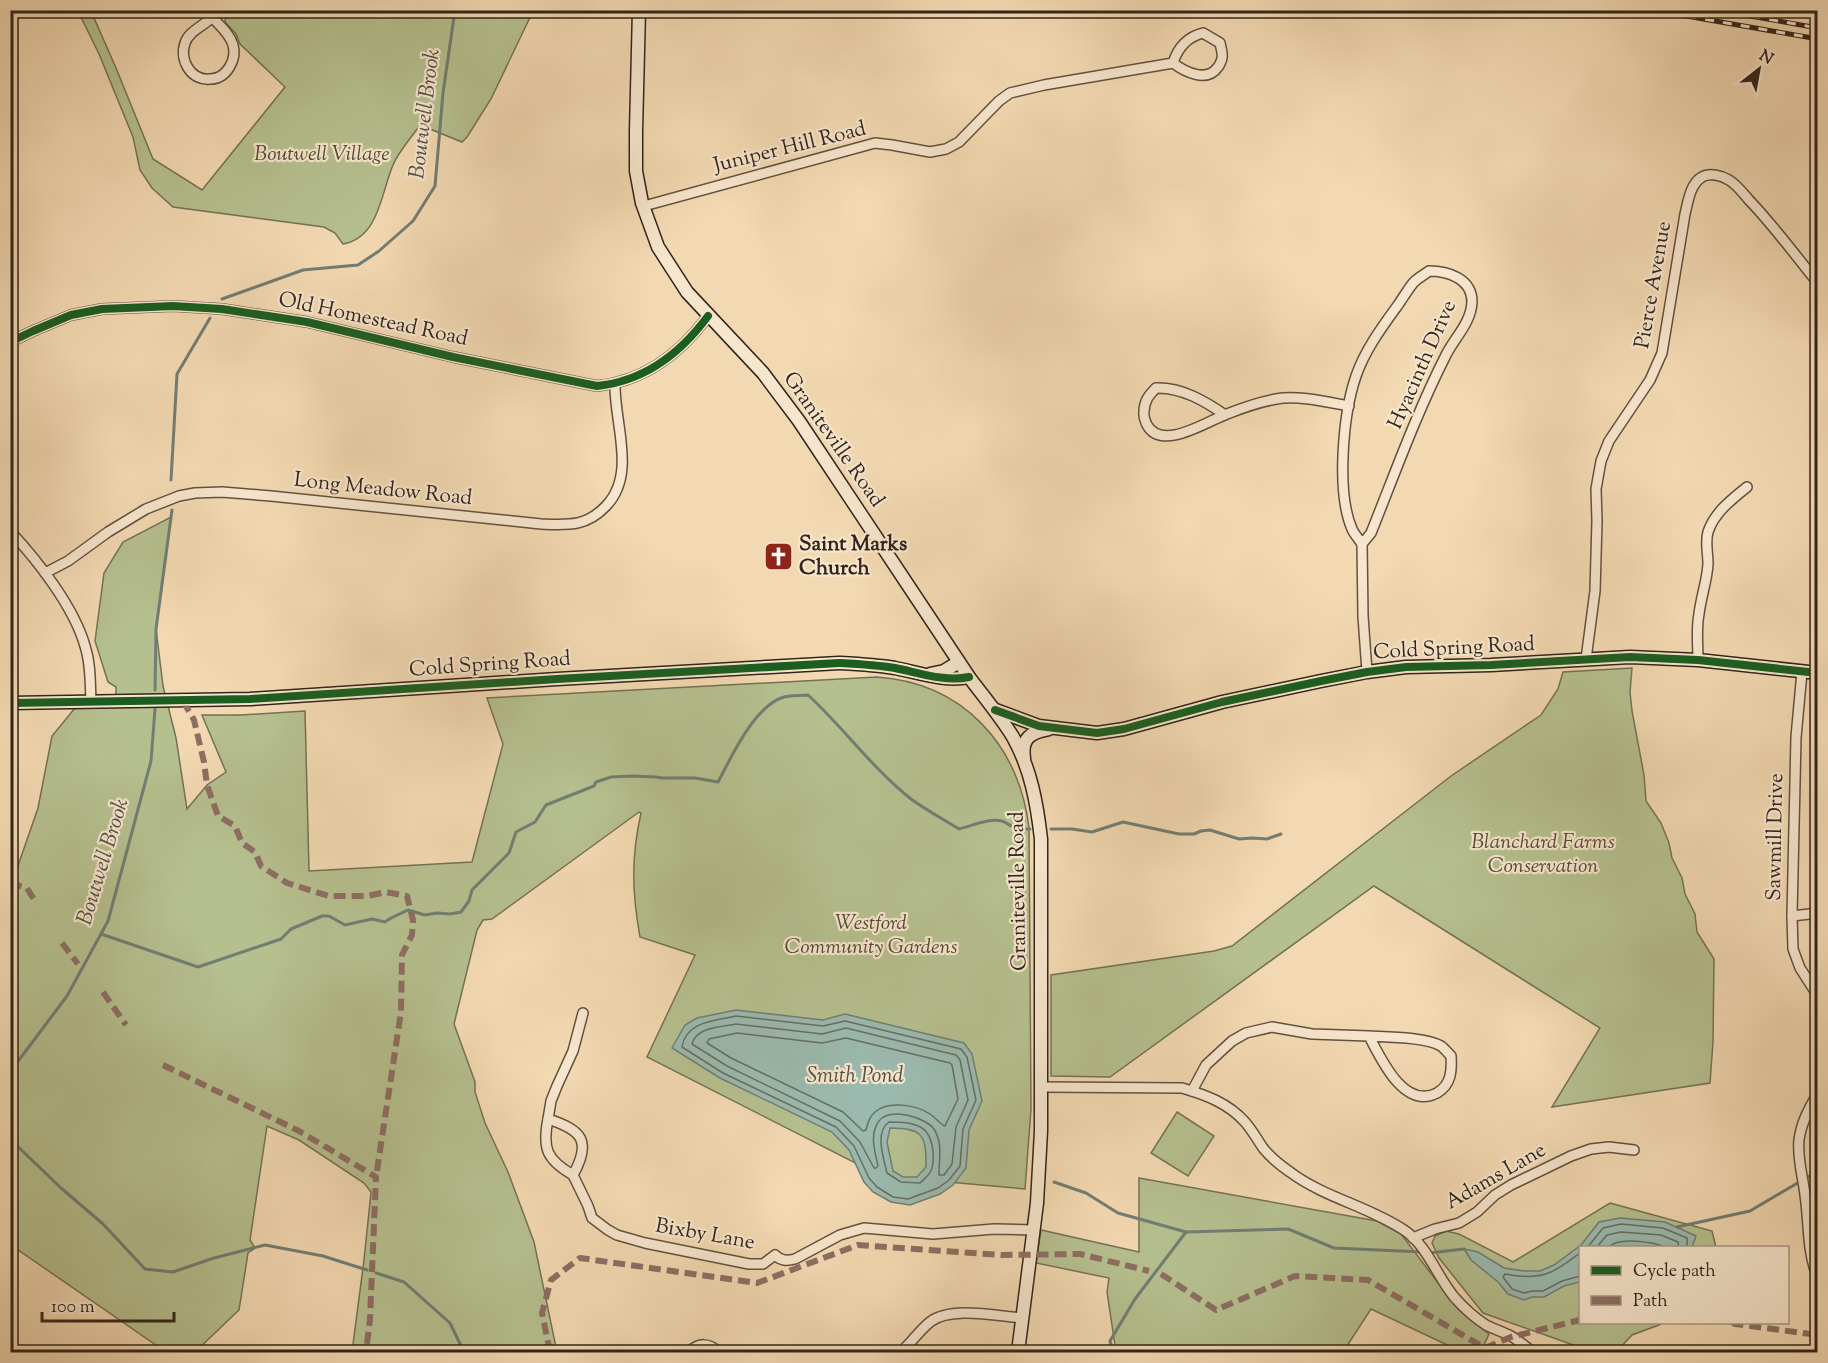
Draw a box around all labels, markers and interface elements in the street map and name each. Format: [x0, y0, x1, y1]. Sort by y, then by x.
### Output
north arrow [1729, 39, 1789, 99]
text: N [1754, 45, 1777, 72]
water label: Boutwell Brook [402, 47, 450, 181]
street label: Juniper Hill Road [710, 115, 870, 182]
park label: Boutwell Village [254, 140, 390, 170]
street label: Pierce Avenue [1628, 219, 1680, 351]
street label: Old Homestead Road [275, 285, 471, 355]
street label: Hyacinth Drive [1381, 296, 1465, 434]
street label: Graniteville Road [775, 366, 891, 514]
street label: Long Meadow Road [292, 466, 474, 514]
place label: Saint Marks Church [799, 530, 907, 584]
church icon: Saint Marks Church [762, 541, 794, 573]
street label: Cold Spring Road [1372, 630, 1536, 668]
street label: Cold Spring Road [408, 644, 572, 686]
street label: Sawmill Drive [1760, 773, 1792, 901]
water label: Boutwell Brook [70, 795, 138, 929]
street label: Graniteville Road [1003, 811, 1035, 971]
park label: Blanchard Farms Conservation [1471, 828, 1615, 882]
park label: Westford Community Gardens [785, 909, 958, 963]
water label: Smith Pond [806, 1061, 904, 1093]
street label: Adams Lane [1440, 1136, 1552, 1218]
street label: Bixby Lane [653, 1211, 757, 1259]
legend [1579, 1246, 1789, 1324]
text: Cycle path [1633, 1259, 1716, 1285]
scale bar [42, 1285, 174, 1323]
text: Path [1633, 1289, 1668, 1315]
text: 100 m [51, 1295, 95, 1321]

